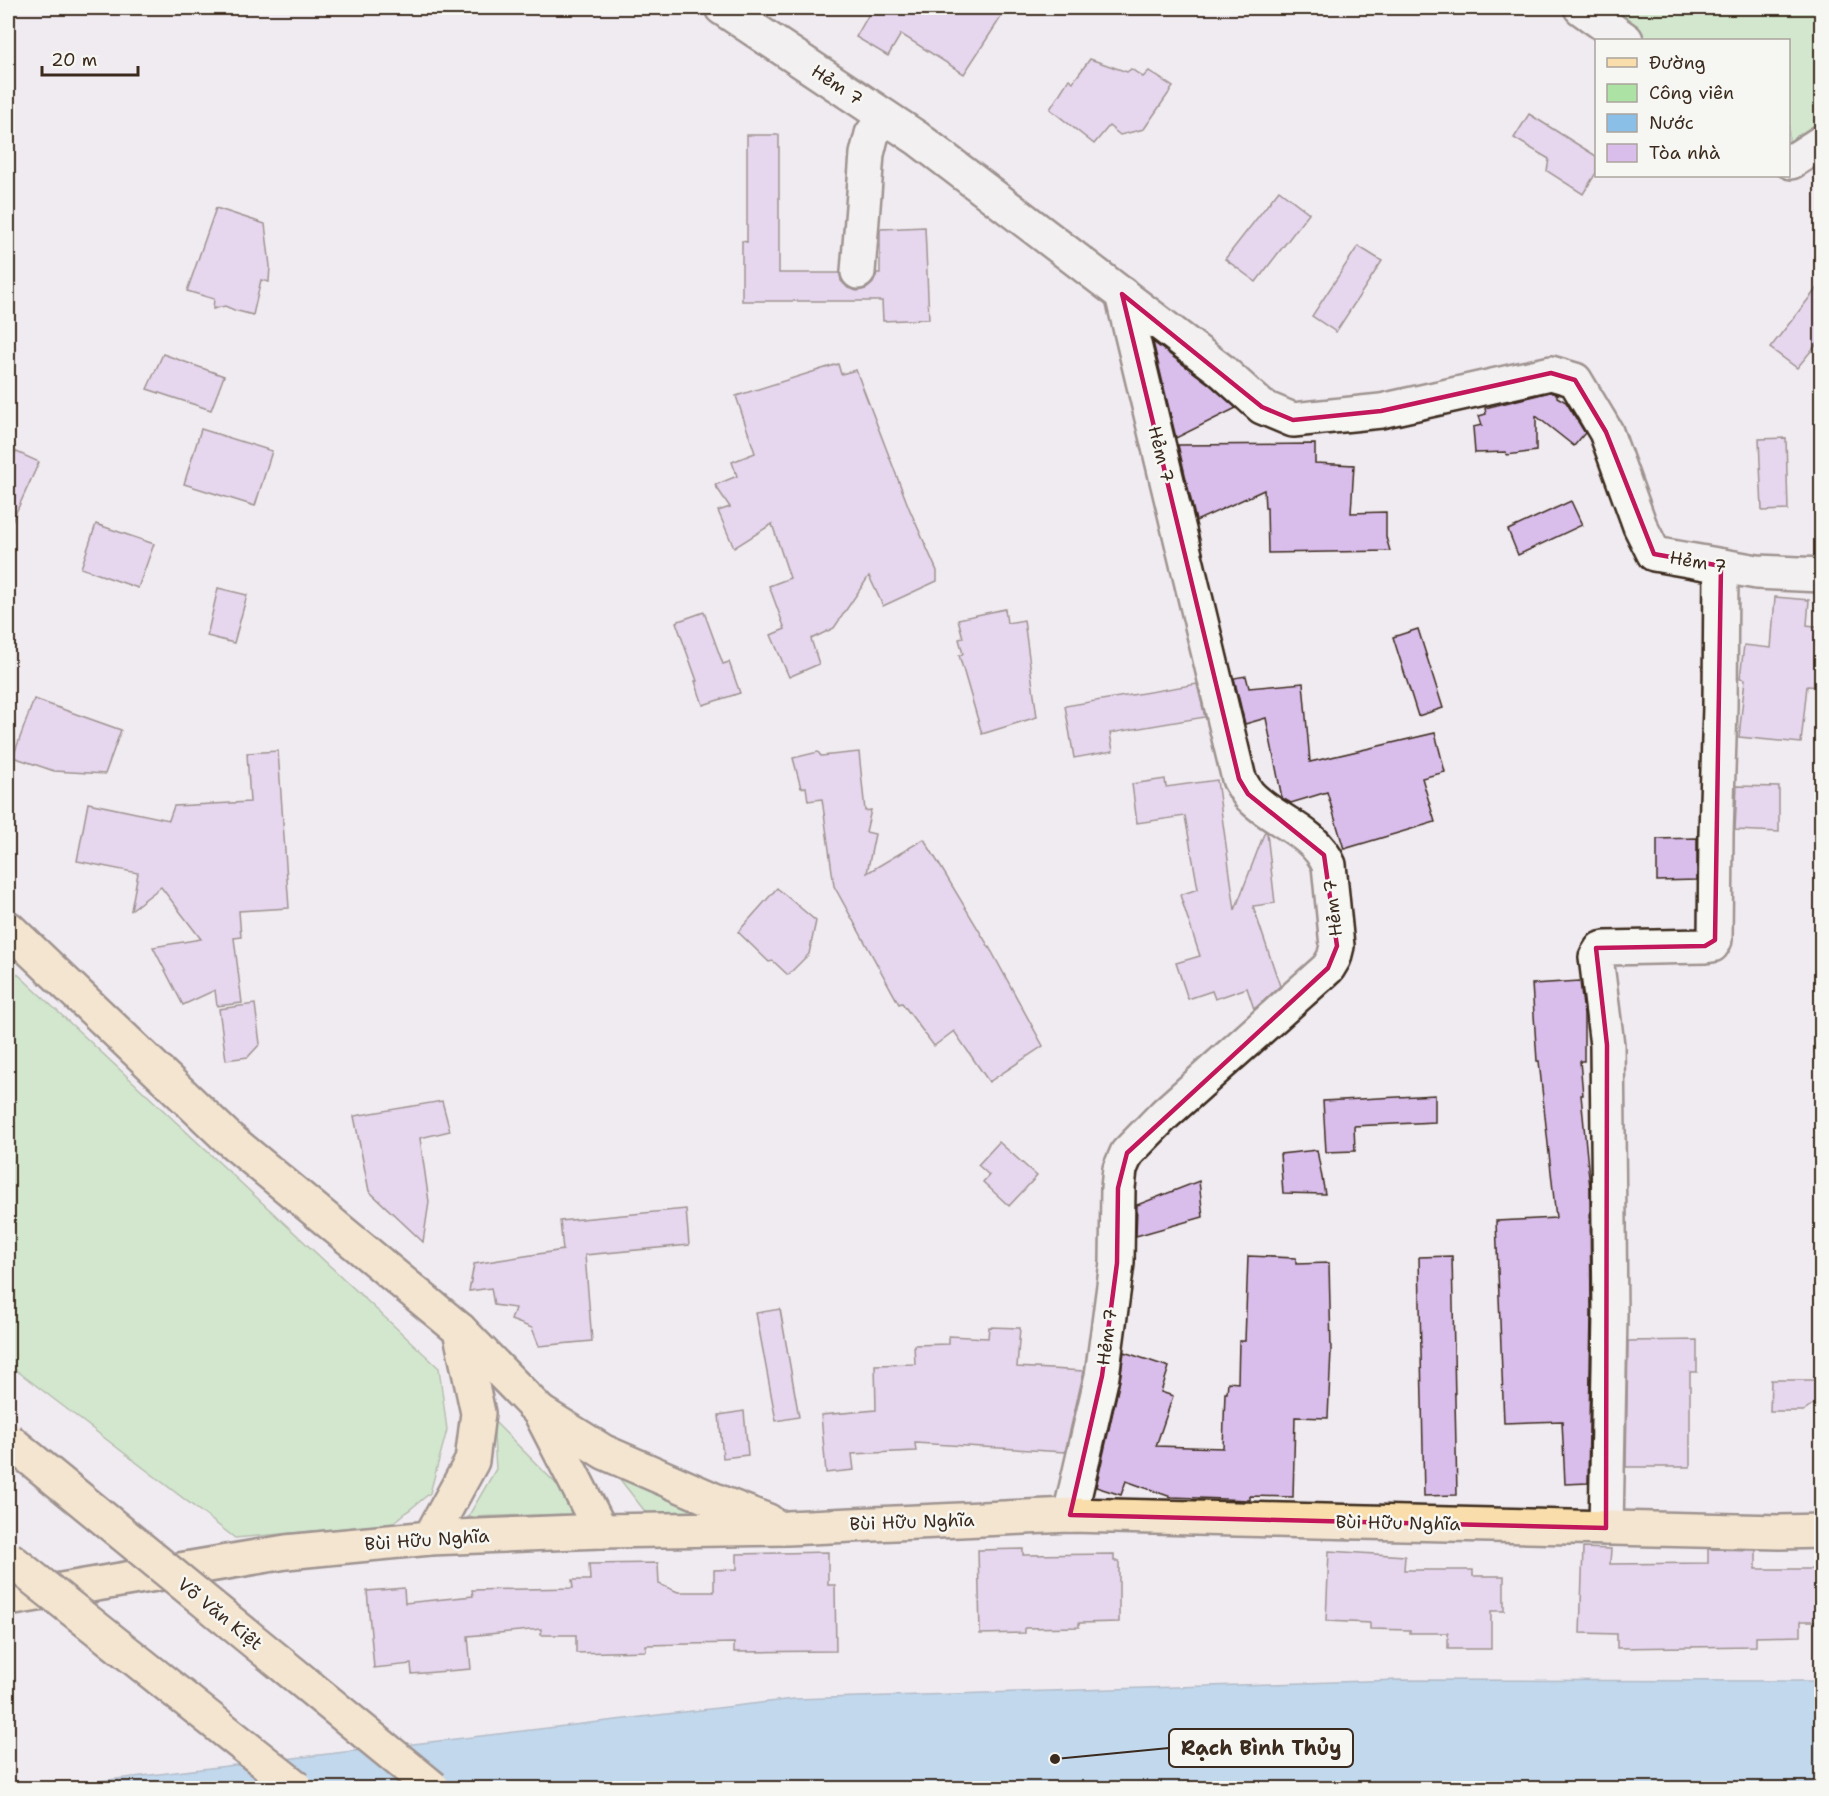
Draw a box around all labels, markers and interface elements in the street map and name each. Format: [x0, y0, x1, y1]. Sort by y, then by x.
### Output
scale bar [42, 39, 138, 77]
legend [1595, 39, 1790, 177]
text: 20 m [51, 48, 97, 72]
text: Đường [1649, 51, 1706, 75]
street label: Hẻm 7 [807, 59, 867, 111]
text: Công viên [1649, 81, 1734, 105]
text: Nước [1649, 111, 1694, 135]
text: Tòa nhà [1649, 141, 1720, 165]
street label: Hẻm 7 [1142, 423, 1180, 485]
street label: Hẻm 7 [1668, 545, 1728, 579]
street label: Hẻm 7 [1318, 878, 1348, 938]
street label: Hẻm 7 [1091, 1307, 1123, 1367]
street label: Bùi Hữu Nghĩa [849, 1508, 975, 1536]
street label: Bùi Hữu Nghĩa [1335, 1510, 1461, 1536]
street label: Bùi Hữu Nghĩa [364, 1524, 490, 1556]
street label: Võ Văn Kiệt [173, 1572, 268, 1656]
callout: Rạch Bình Thủy [1169, 1729, 1353, 1767]
text: Rạch Bình Thủy [1181, 1735, 1341, 1761]

